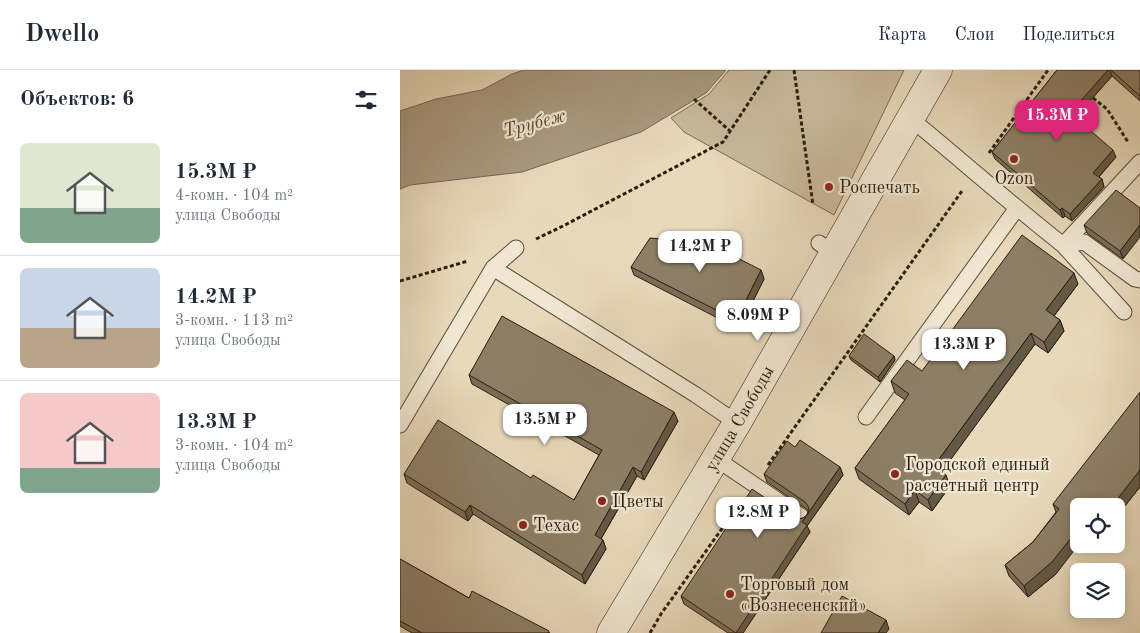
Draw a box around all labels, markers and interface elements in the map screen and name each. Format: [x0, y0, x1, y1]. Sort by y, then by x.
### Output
text: Dwello [25, 23, 99, 47]
text: Карта [878, 26, 927, 44]
text: Слои [955, 26, 994, 44]
text: Поделиться [1022, 26, 1115, 44]
icon: filters [352, 86, 380, 114]
text: Объектов: 6 [20, 89, 134, 110]
pin: 15.3M ₽ [1011, 100, 1103, 142]
water label: Трубеж [501, 106, 569, 142]
text: 15.3M ₽ [1026, 108, 1088, 124]
marker: Ozon [1008, 153, 1020, 165]
text: 15.3M ₽ [175, 162, 257, 183]
icon: home [60, 163, 120, 223]
place label: Ozon [994, 170, 1034, 188]
place label: Роспечать [839, 179, 920, 197]
marker: Роспечать [823, 181, 835, 193]
text: 4-комн. · 104 m² [175, 188, 293, 204]
text: улица Свободы [175, 208, 281, 224]
pin: 14.2M ₽ [654, 230, 746, 273]
text: 14.2M ₽ [669, 239, 731, 255]
text: 14.2M ₽ [175, 287, 257, 308]
icon: home [60, 288, 120, 348]
pin: 8.09M ₽ [712, 300, 804, 342]
text: 8.09M ₽ [727, 308, 789, 324]
text: 3-комн. · 113 m² [175, 313, 293, 329]
pin: 13.3M ₽ [918, 328, 1010, 371]
text: улица Свободы [175, 333, 281, 349]
text: 13.3M ₽ [933, 337, 995, 353]
street label: улица Свободы [702, 363, 778, 475]
pin: 13.5M ₽ [499, 404, 591, 446]
text: 13.3M ₽ [175, 412, 257, 433]
text: 13.5M ₽ [514, 412, 576, 428]
icon: home [60, 413, 120, 473]
text: 3-комн. · 104 m² [175, 438, 293, 454]
place label: Городской единый расчетный центр [905, 456, 1050, 495]
text: улица Свободы [175, 458, 281, 474]
marker: Городской единый расчетный центр [889, 468, 901, 480]
place label: Цветы [612, 493, 664, 511]
marker: Цветы [596, 495, 608, 507]
pin: 12.8M ₽ [712, 496, 804, 539]
map controls [1070, 498, 1125, 618]
button: locate [1070, 498, 1125, 553]
text: 12.8M ₽ [727, 505, 789, 521]
place label: Техас [533, 517, 579, 535]
marker: Техас [517, 519, 529, 531]
button: layers [1070, 563, 1125, 618]
place label: Торговый дом «Вознесенский» [740, 576, 867, 615]
marker: Торговый дом «Вознесенский» [724, 588, 736, 600]

